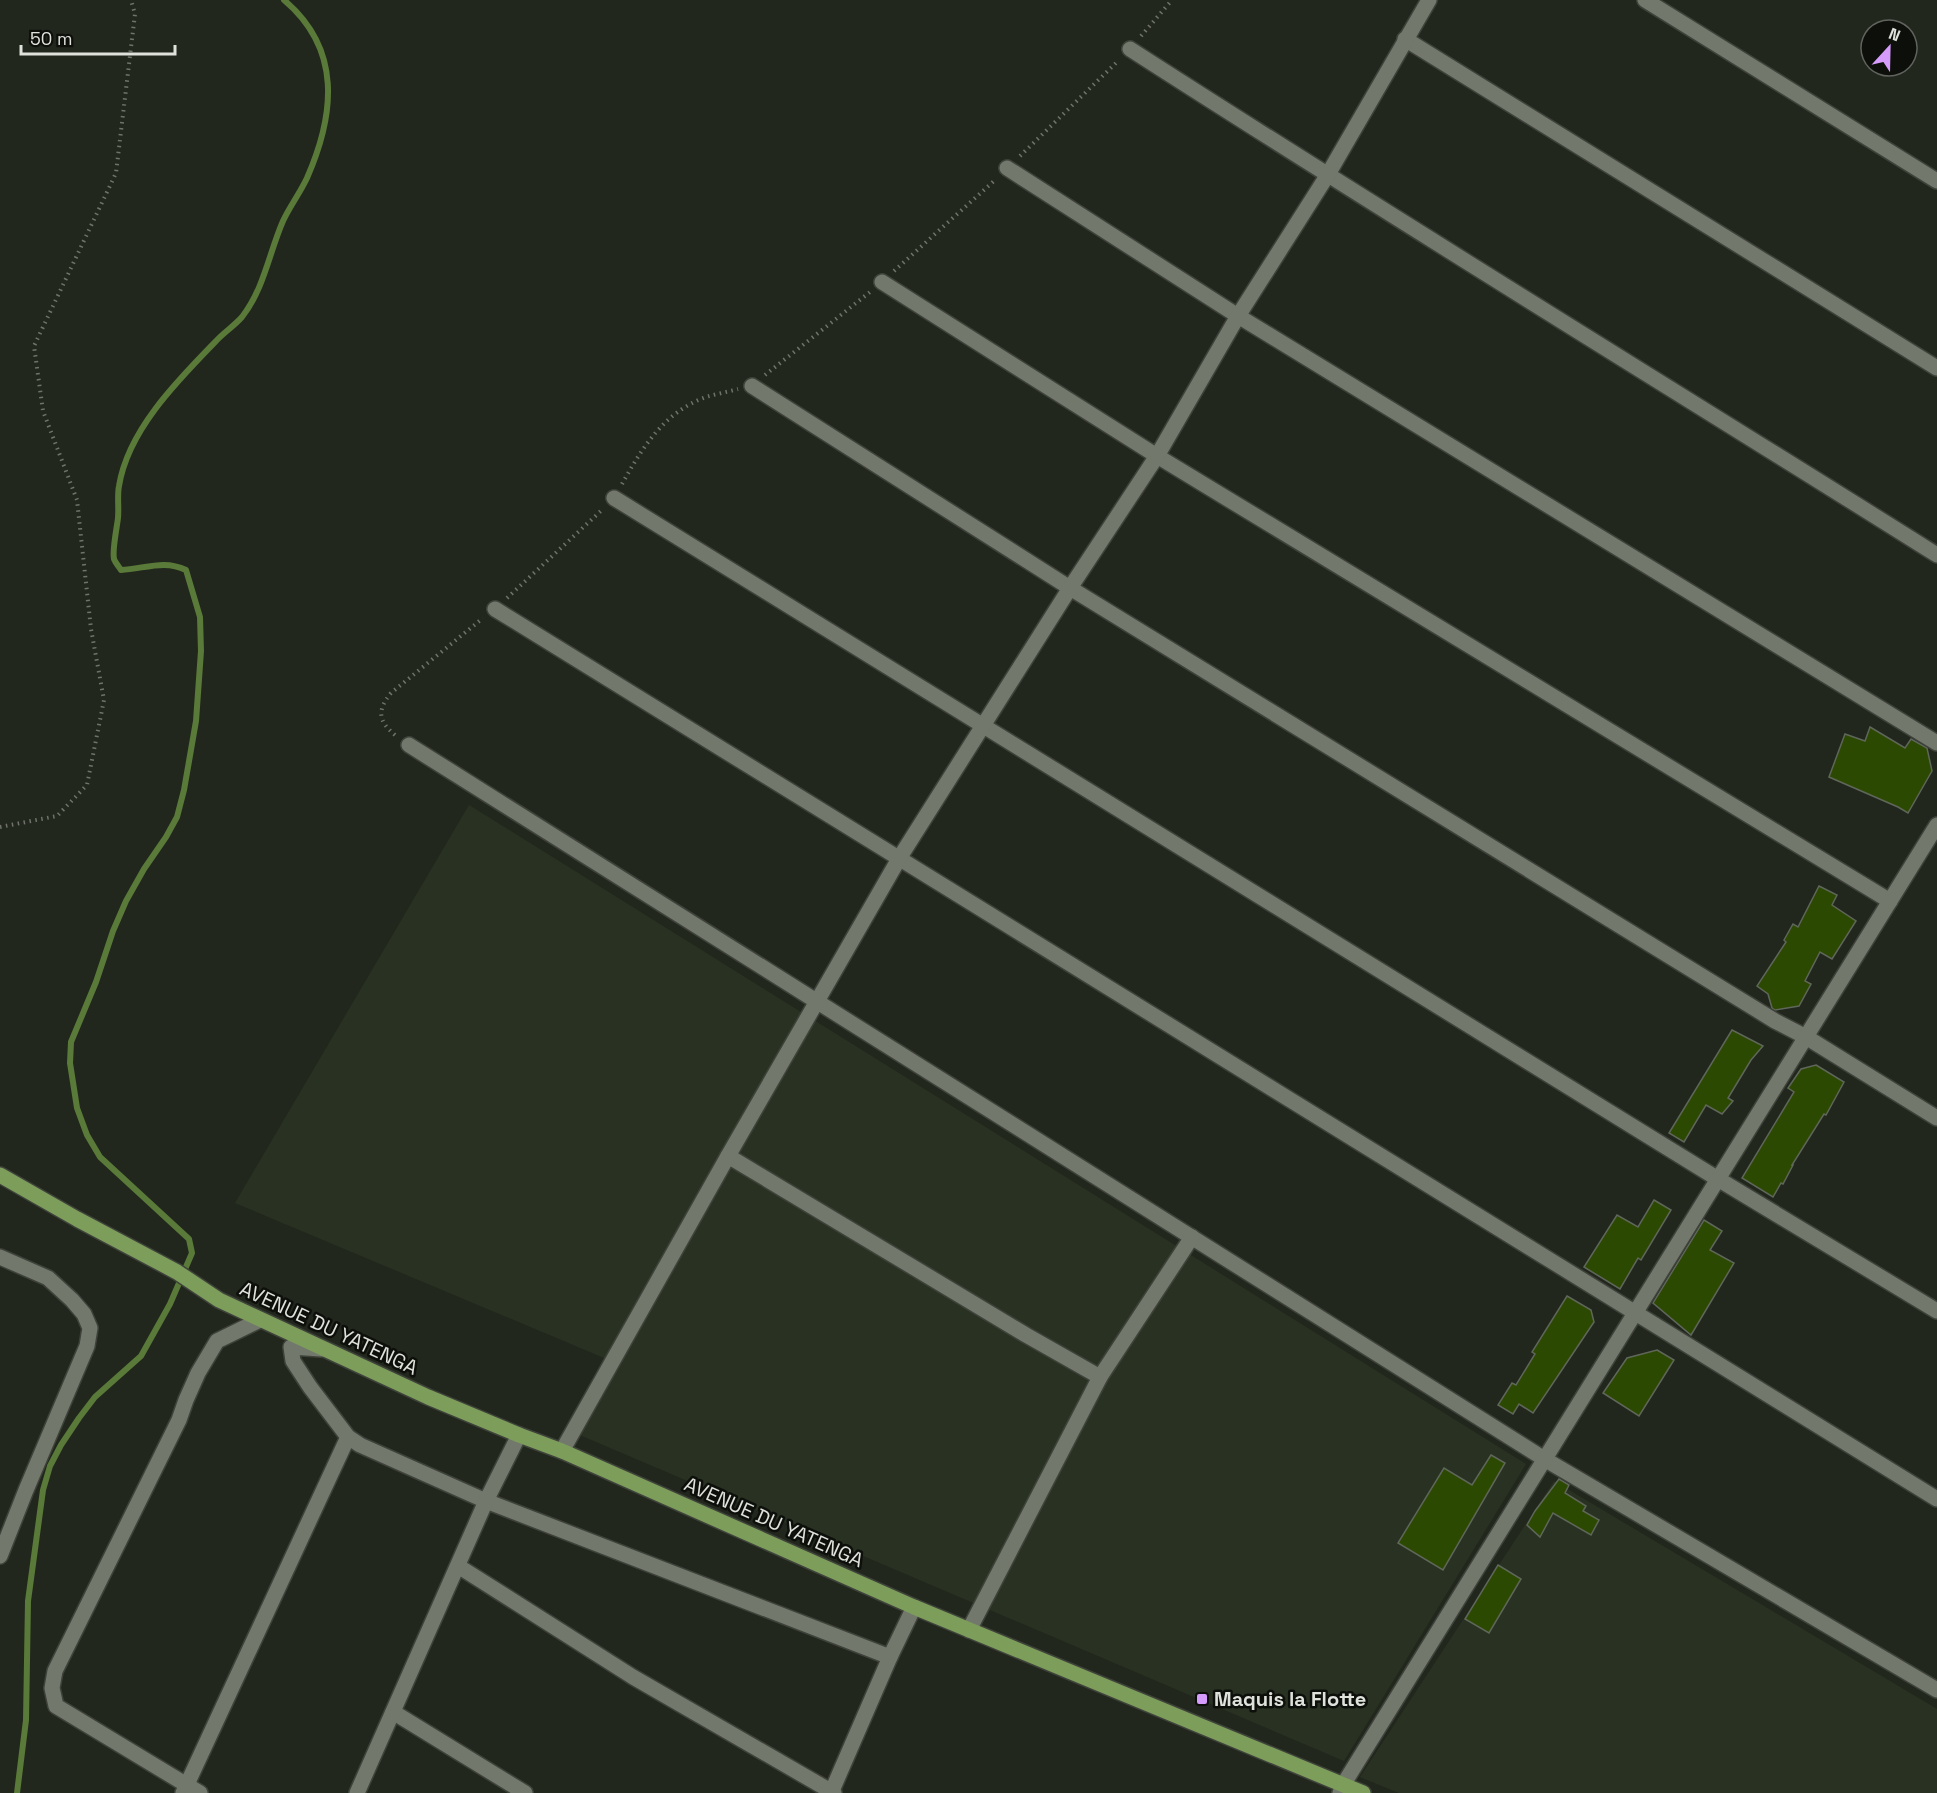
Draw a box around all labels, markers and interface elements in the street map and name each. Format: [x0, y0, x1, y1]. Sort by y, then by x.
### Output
scale bar [21, 18, 176, 56]
north arrow [1859, 18, 1919, 78]
text: N [1886, 23, 1903, 46]
text: 50 m [30, 27, 72, 50]
street label: AVENUE DU YATENGA [236, 1275, 423, 1381]
street label: AVENUE DU YATENGA [680, 1471, 868, 1573]
place label: Maquis la Flotte [1214, 1686, 1366, 1712]
marker: Maquis la Flotte [1195, 1692, 1209, 1706]

